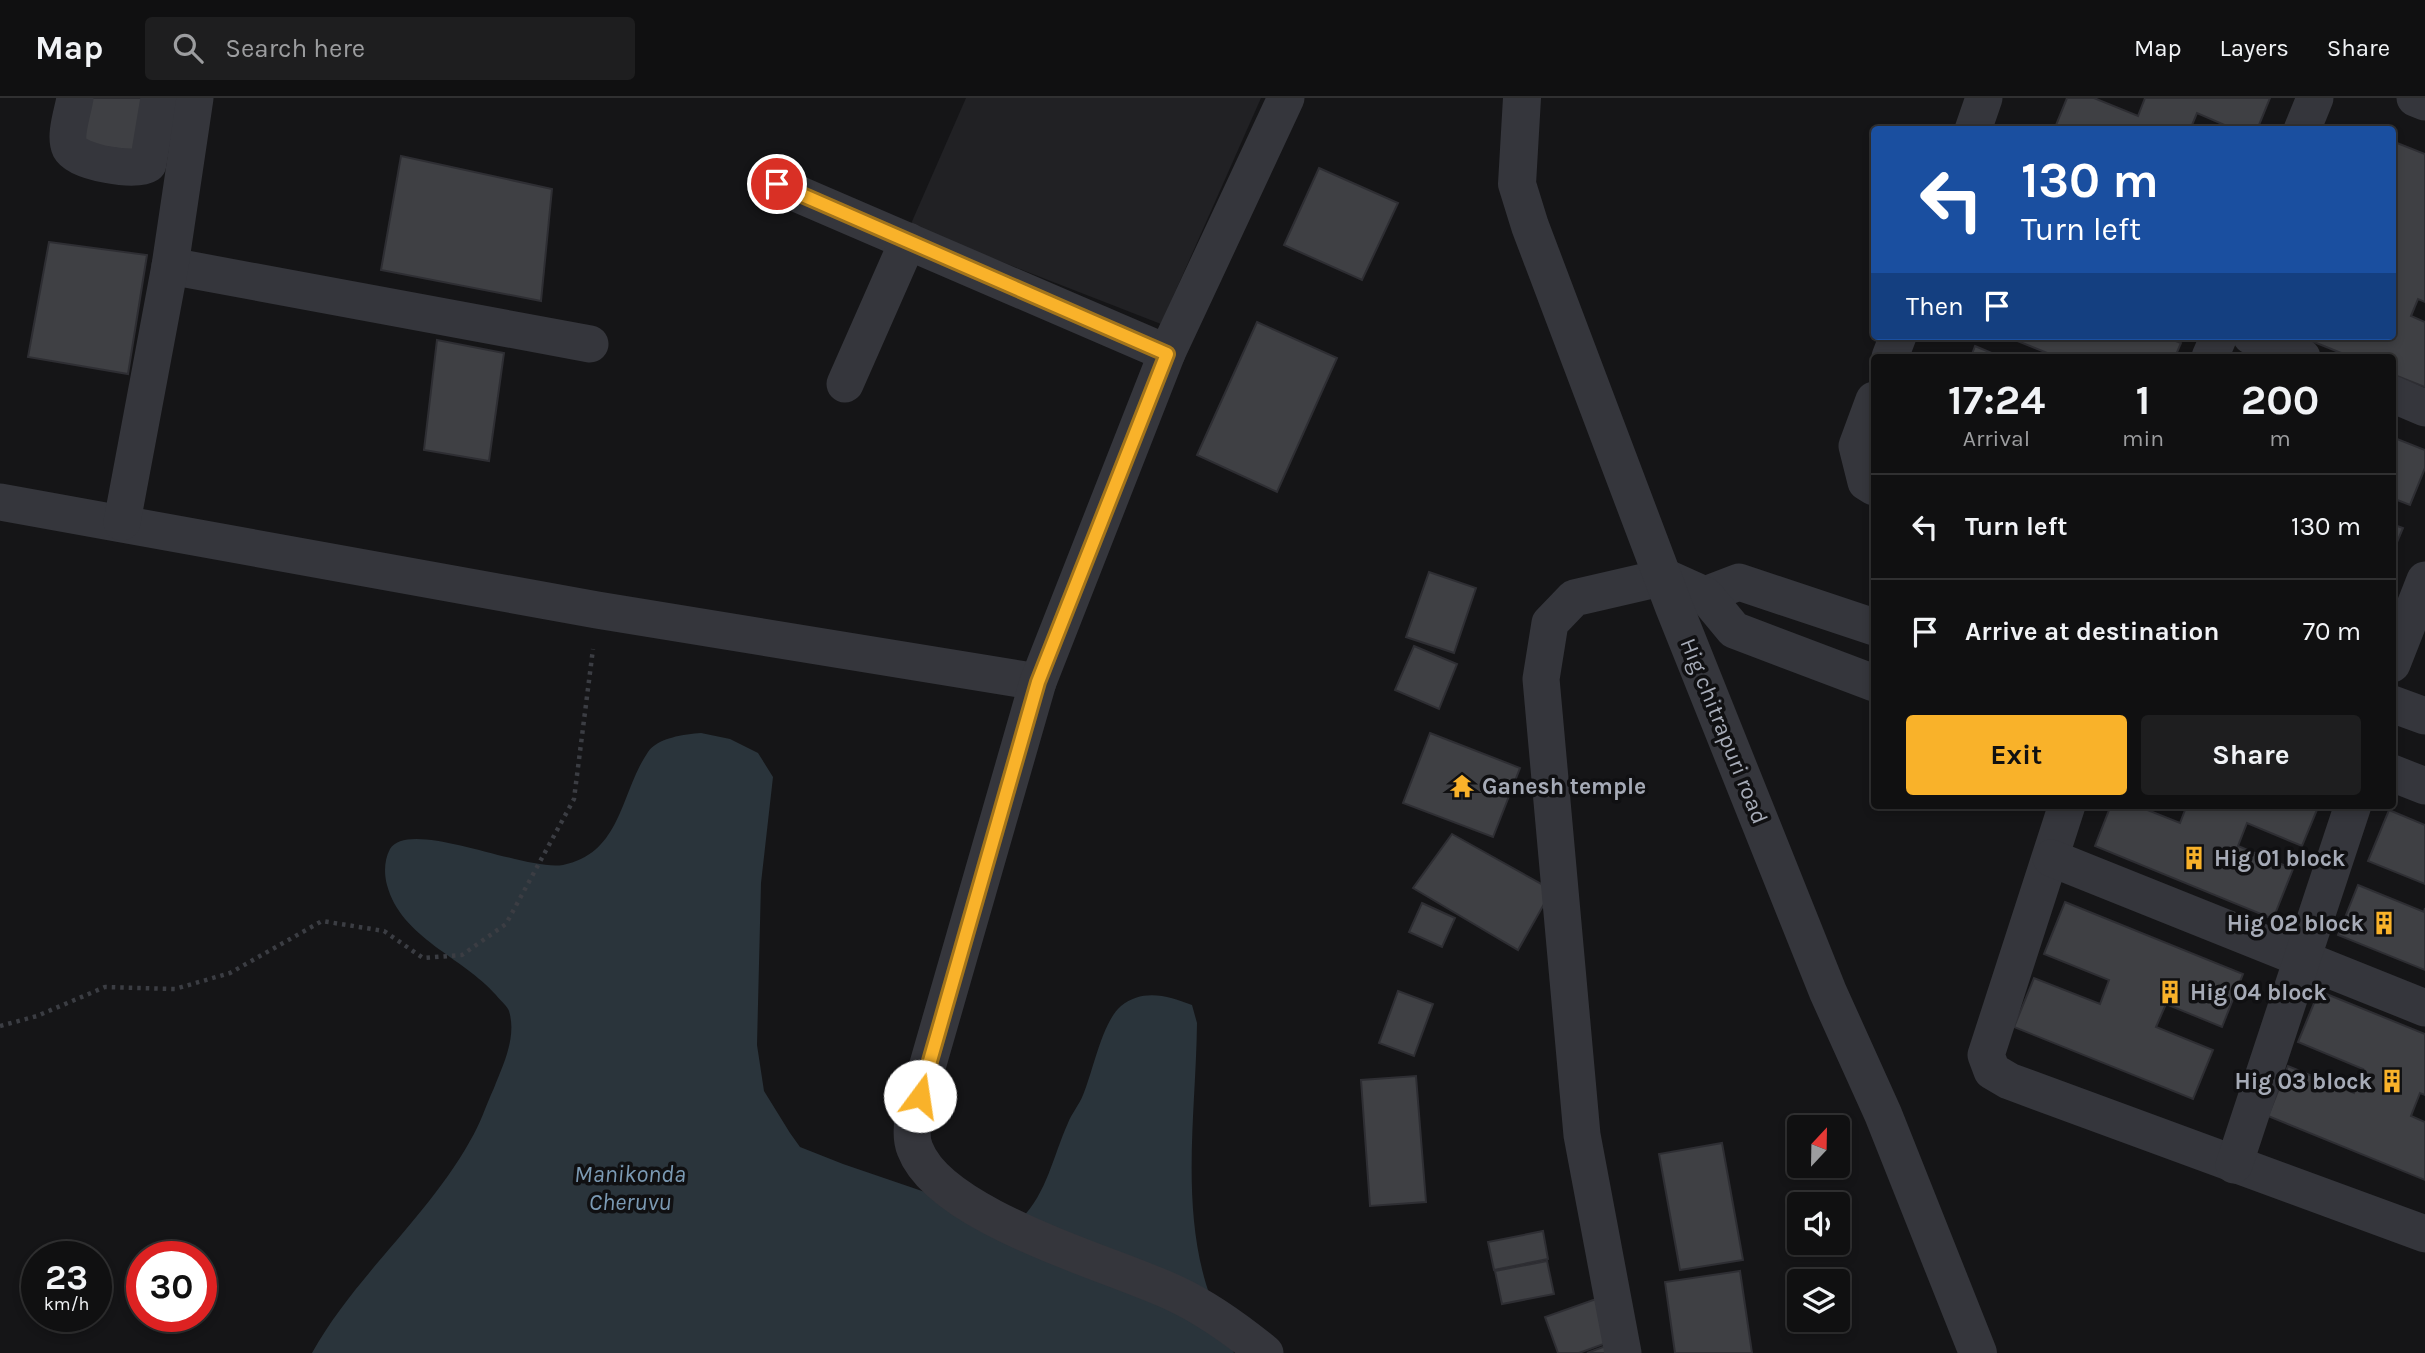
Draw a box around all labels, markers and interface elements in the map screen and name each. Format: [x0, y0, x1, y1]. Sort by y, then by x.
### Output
search box [145, 17, 635, 80]
text: Map [35, 29, 103, 67]
icon: search [169, 29, 207, 67]
text: Search here [225, 33, 365, 64]
text: Map [2134, 34, 2182, 62]
text: Layers [2220, 34, 2289, 62]
text: Share [2327, 34, 2390, 62]
text: 130 m [2021, 152, 2159, 209]
pin [747, 154, 807, 214]
icon: left [1906, 154, 1997, 245]
icon: arrive [758, 165, 796, 203]
text: Turn left [2021, 211, 2141, 248]
icon: arrive [1978, 287, 2016, 325]
text: Then [1906, 291, 1964, 322]
text: 17:24 [1948, 375, 2045, 425]
text: 1 [2136, 375, 2151, 425]
text: 200 [2241, 375, 2319, 425]
text: Arrival [1963, 425, 2030, 452]
text: min [2122, 425, 2164, 452]
text: m [2269, 425, 2291, 452]
icon: left [1906, 508, 1944, 546]
text: Turn left [1965, 511, 2067, 542]
text: 130 m [2291, 511, 2361, 542]
icon: arrive [1906, 613, 1944, 651]
text: Arrive at destination [1965, 616, 2219, 647]
text: 70 m [2303, 616, 2361, 647]
street label: Hig chitrapuri road [1674, 634, 1774, 828]
button: Exit [1906, 715, 2127, 795]
button: Share [2141, 715, 2361, 795]
temple icon: Ganesh temple [1448, 772, 1476, 800]
place label: Ganesh temple [1482, 773, 1646, 800]
building icon: Hig 01 block [2180, 844, 2208, 872]
place label: Hig 01 block [2214, 845, 2346, 872]
building icon: Hig 02 block [2370, 909, 2398, 937]
place label: Hig 02 block [2227, 910, 2364, 937]
building icon: Hig 04 block [2156, 978, 2184, 1006]
place label: Hig 04 block [2190, 979, 2327, 1006]
position arrow [883, 1059, 957, 1133]
building icon: Hig 03 block [2378, 1067, 2406, 1095]
place label: Hig 03 block [2234, 1068, 2372, 1095]
north arrow [1787, 1115, 1850, 1178]
map controls [1787, 1115, 1850, 1332]
water label: Manikonda Cheruvu [574, 1160, 686, 1216]
button: sound [1787, 1192, 1850, 1255]
speed limit sign: 30 [126, 1241, 217, 1332]
text: 23 [45, 1257, 88, 1298]
button: layers [1787, 1269, 1850, 1332]
text: km/h [44, 1293, 89, 1315]

